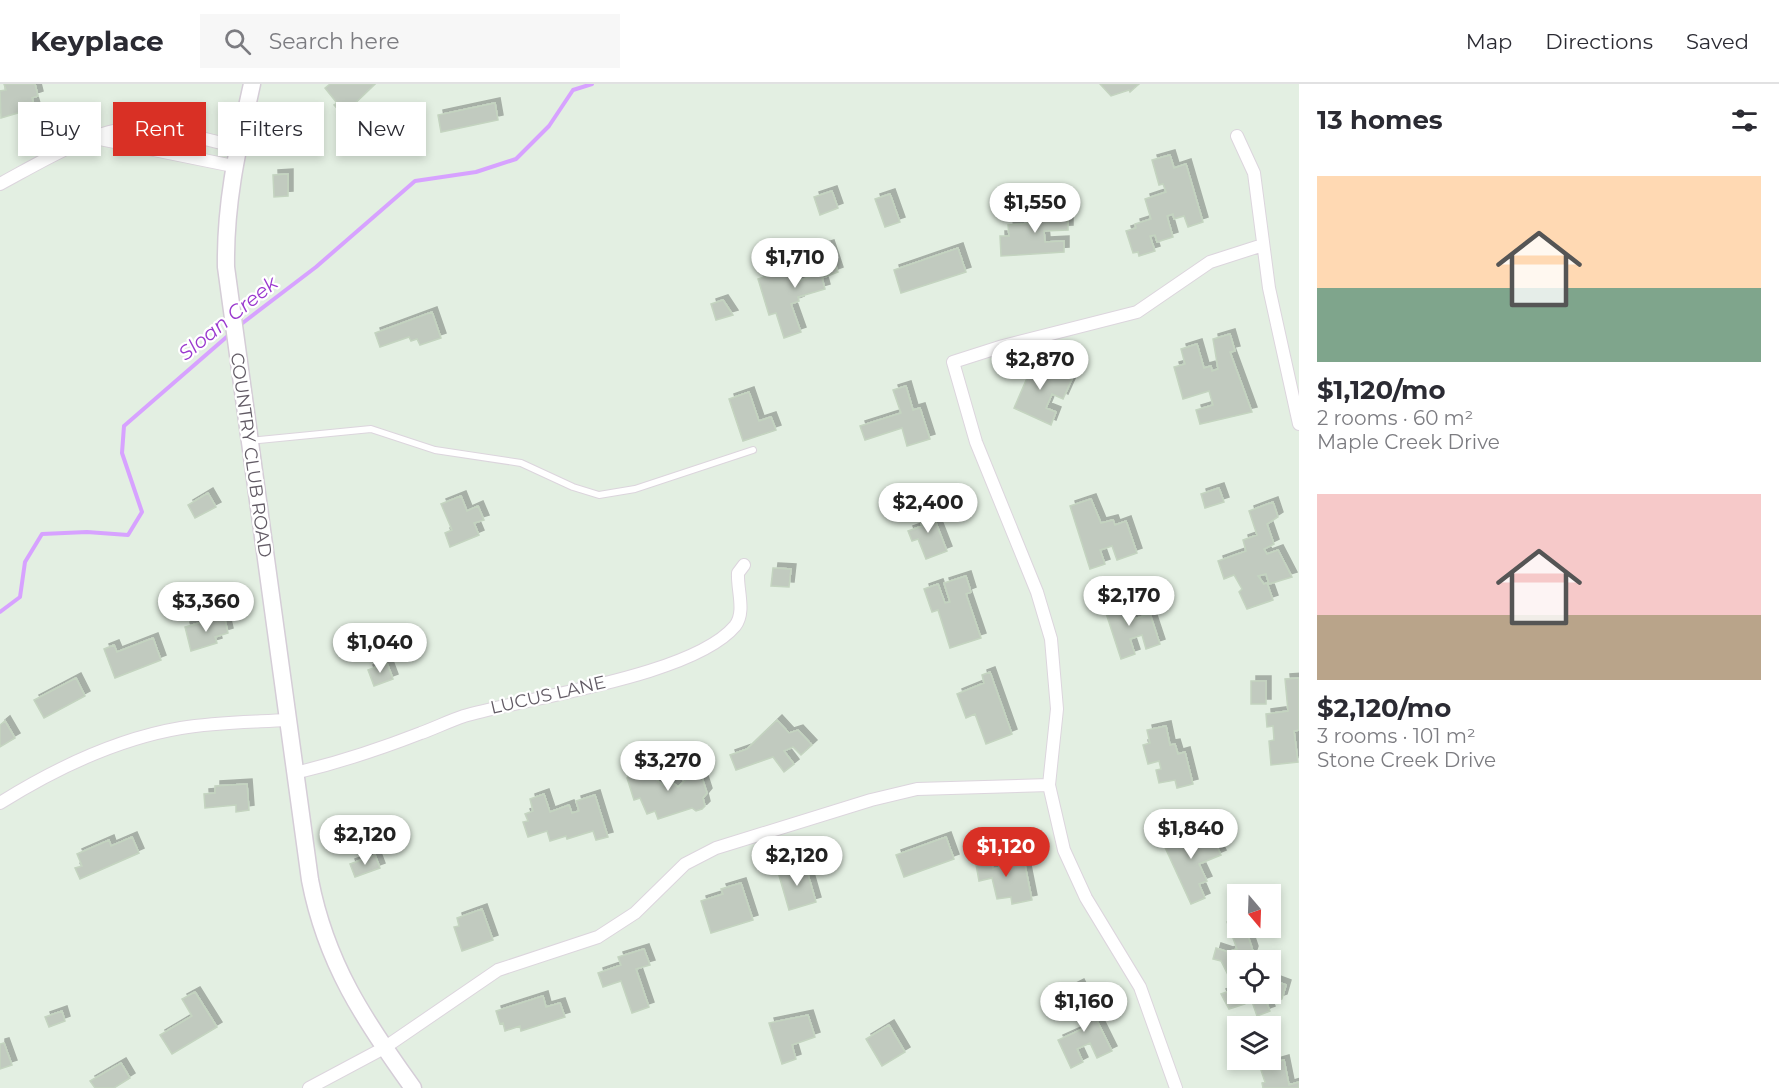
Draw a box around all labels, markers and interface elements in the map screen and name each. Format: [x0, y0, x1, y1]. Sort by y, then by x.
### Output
search box [200, 14, 620, 68]
text: Keyplace [30, 24, 164, 58]
icon: search [221, 25, 254, 58]
text: Search here [269, 28, 400, 55]
text: Map [1466, 29, 1512, 54]
text: Directions [1545, 29, 1653, 54]
text: Saved [1686, 29, 1749, 54]
chip: Buy [18, 102, 101, 156]
chip: Rent [113, 102, 206, 156]
chip: Filters [218, 102, 324, 156]
chip: New [336, 102, 426, 156]
text: 13 homes [1317, 104, 1443, 136]
icon: filters [1728, 104, 1761, 137]
pin: $1,550 [986, 183, 1084, 234]
text: $1,550 [1004, 190, 1066, 214]
icon: home [1485, 215, 1593, 323]
pin: $1,710 [746, 238, 844, 289]
text: $1,710 [765, 245, 825, 269]
water label: Sloan Creek [174, 270, 283, 365]
pin: $2,870 [991, 340, 1089, 391]
text: $2,870 [1006, 347, 1074, 371]
street label: COUNTRY CLUB ROAD [226, 351, 276, 559]
text: $1,120/mo [1317, 374, 1446, 406]
text: 2 rooms · 60 m² [1317, 406, 1473, 430]
text: Maple Creek Drive [1317, 430, 1500, 454]
pin: $2,400 [879, 483, 977, 534]
text: $2,400 [893, 490, 963, 514]
icon: home [1485, 533, 1593, 641]
pin: $2,170 [1080, 576, 1178, 627]
pin: $3,360 [157, 582, 255, 633]
text: $2,170 [1097, 583, 1161, 607]
text: $3,360 [172, 589, 240, 613]
pin: $1,040 [331, 623, 429, 674]
text: $1,040 [347, 630, 413, 654]
street label: LUCUS LANE [488, 671, 608, 719]
text: $2,120/mo [1317, 692, 1451, 724]
text: 3 rooms · 101 m² [1317, 724, 1476, 748]
pin: $3,270 [619, 741, 717, 792]
text: $3,270 [634, 748, 702, 772]
text: Stone Creek Drive [1317, 748, 1496, 772]
pin: $1,840 [1142, 809, 1240, 860]
pin: $2,120 [316, 815, 414, 866]
text: $1,840 [1158, 816, 1224, 840]
text: $2,120 [334, 822, 396, 846]
pin: $1,120 [957, 827, 1055, 878]
text: $1,120 [977, 834, 1035, 858]
pin: $2,120 [748, 836, 846, 887]
text: $2,120 [766, 843, 828, 867]
north arrow [1227, 884, 1281, 938]
map controls [1227, 884, 1281, 1070]
button: locate [1227, 950, 1281, 1004]
pin: $1,160 [1035, 982, 1133, 1033]
text: $1,160 [1054, 989, 1114, 1013]
button: layers [1227, 1016, 1281, 1070]

